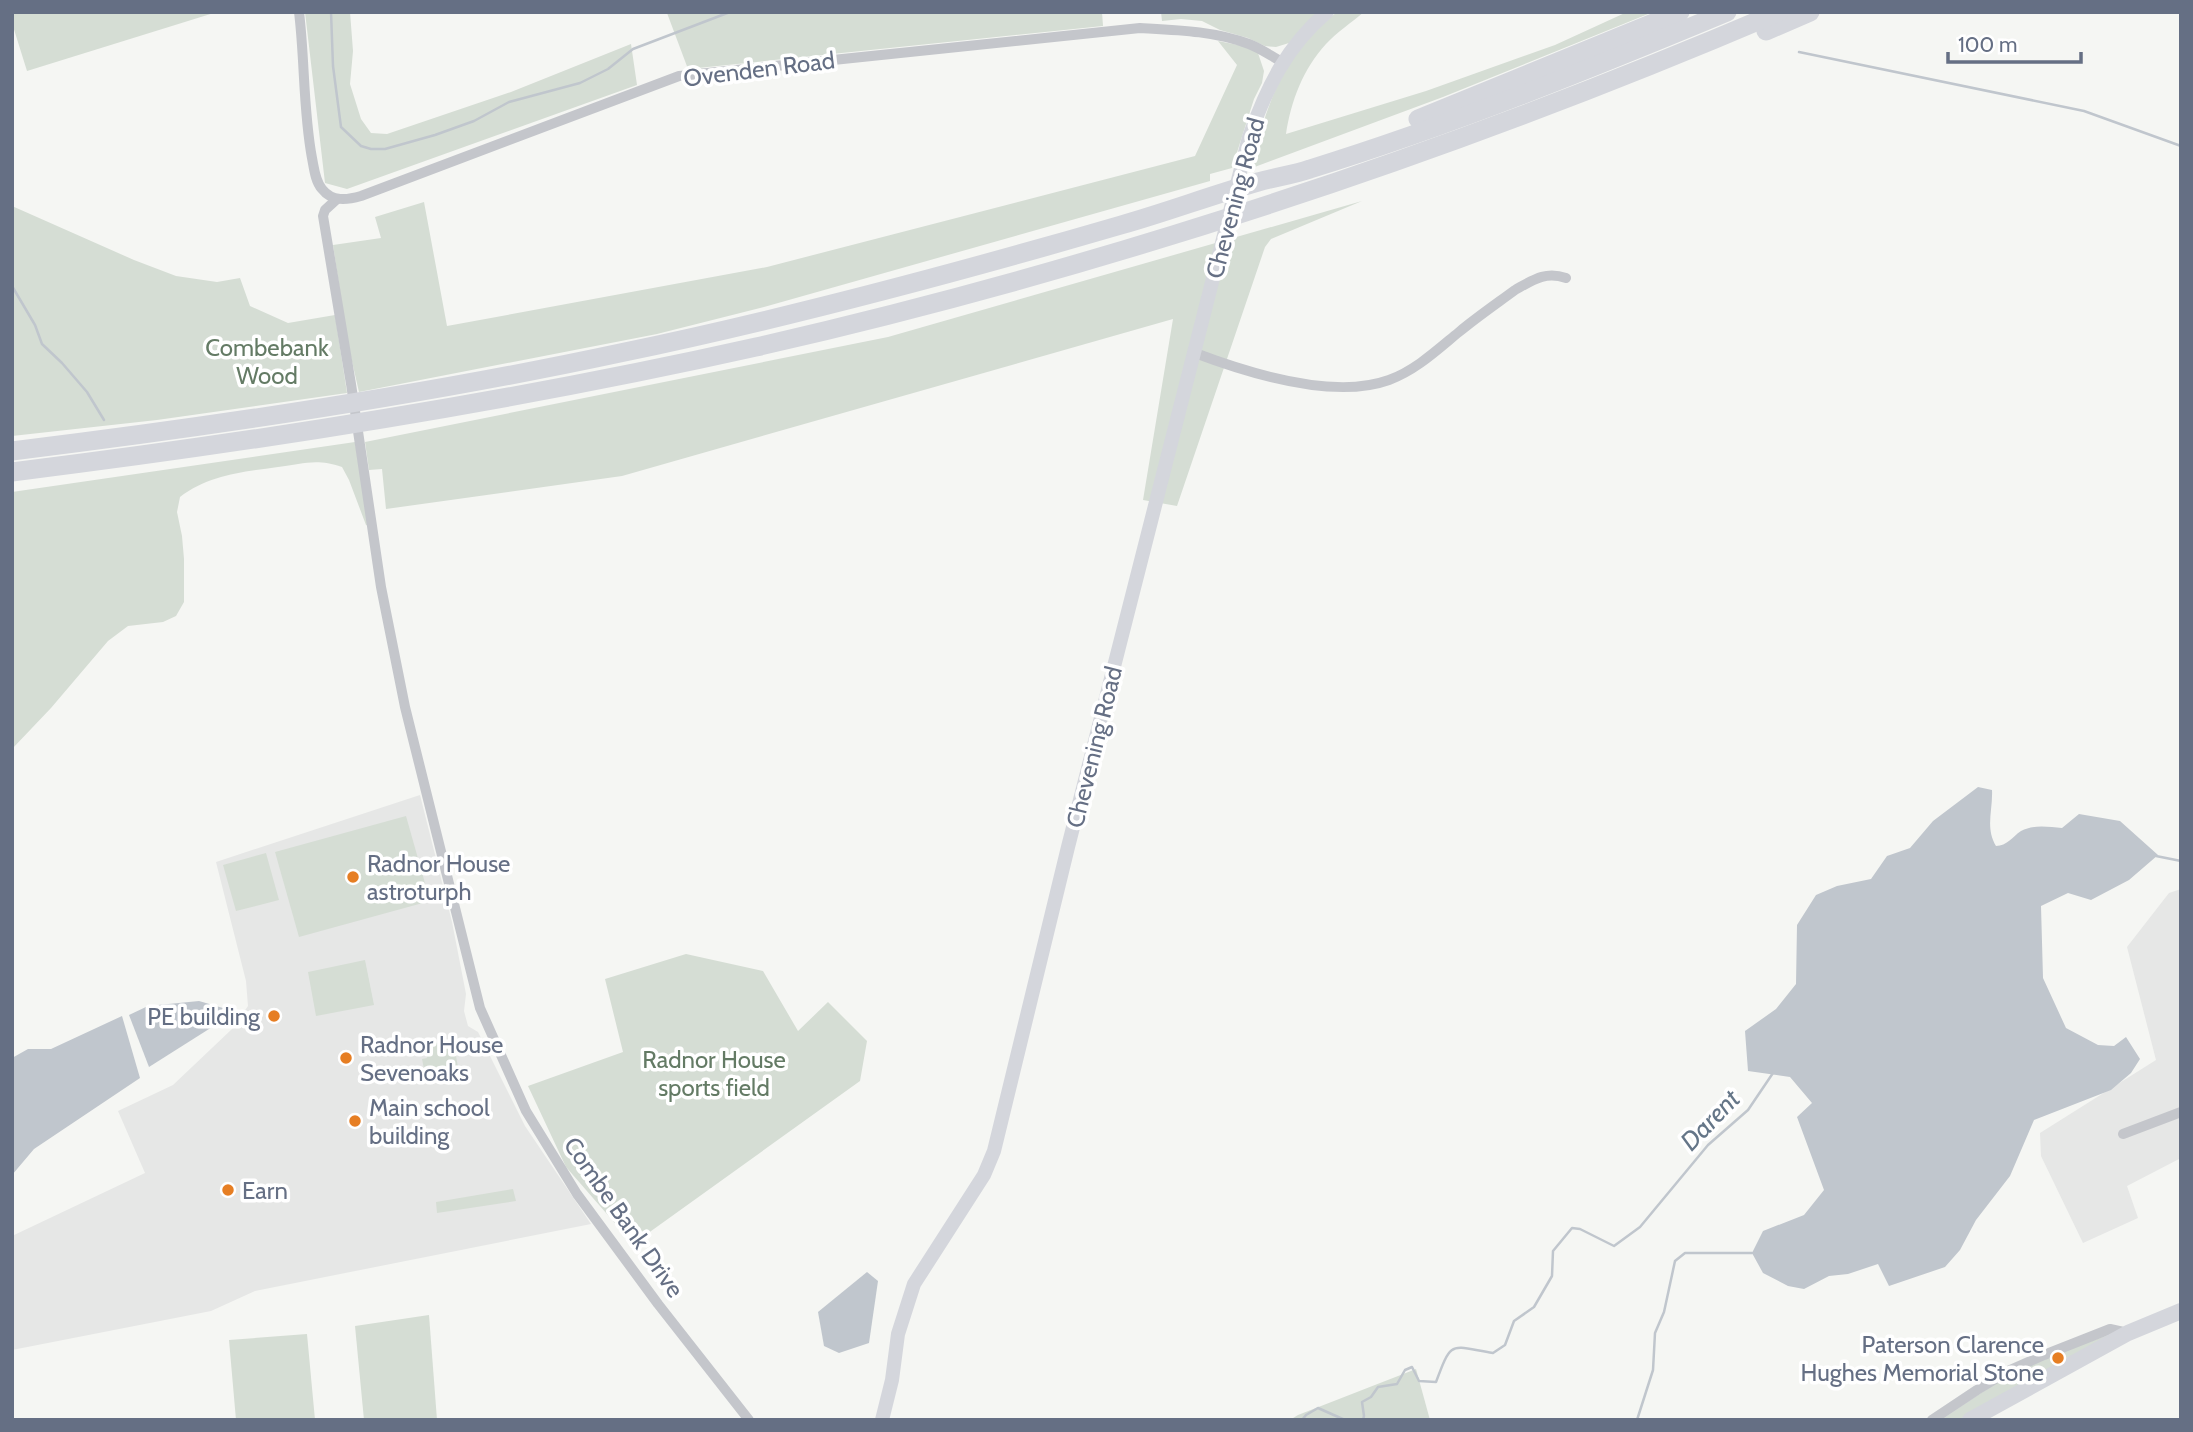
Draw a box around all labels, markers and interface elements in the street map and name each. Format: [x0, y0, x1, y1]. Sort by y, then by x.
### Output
scale bar [1948, 21, 2081, 65]
text: 100 m [1958, 32, 2017, 57]
street label: Ovenden Road [682, 45, 836, 93]
street label: Chevening Road [1200, 114, 1270, 282]
park label: Combebank Wood [205, 333, 329, 390]
street label: Chevening Road [1060, 663, 1128, 831]
place label: Radnor House astroturph [367, 849, 510, 906]
marker: Radnor House astroturph [345, 869, 361, 885]
place label: PE building [147, 1002, 261, 1031]
marker: PE building [266, 1008, 282, 1024]
place label: Radnor House Sevenoaks [360, 1030, 503, 1087]
park label: Radnor House sports field [642, 1045, 786, 1102]
marker: Radnor House Sevenoaks [338, 1050, 354, 1066]
water label: Darent [1673, 1082, 1747, 1157]
place label: Main school building [369, 1093, 490, 1150]
marker: Main school building [347, 1113, 363, 1129]
street label: Combe Bank Drive [558, 1131, 690, 1303]
place label: Earn [242, 1176, 288, 1205]
marker: Earn [220, 1182, 236, 1198]
place label: Paterson Clarence Hughes Memorial Stone [1801, 1330, 2044, 1387]
marker: Paterson Clarence Hughes Memorial Stone [2050, 1350, 2066, 1366]

